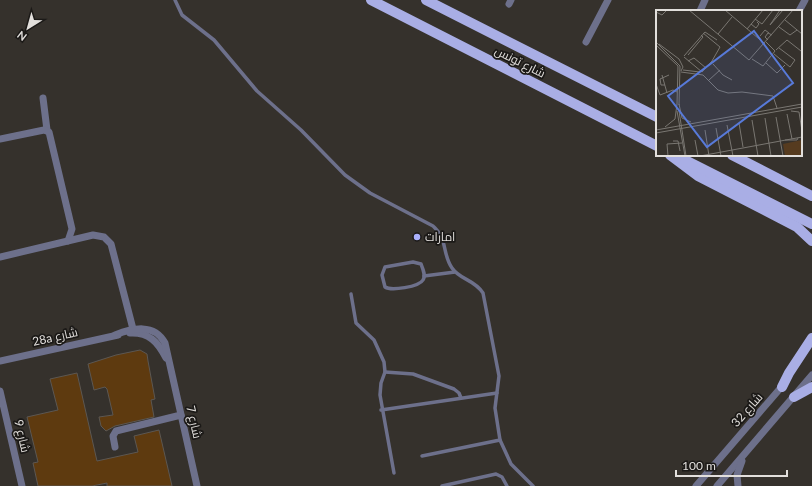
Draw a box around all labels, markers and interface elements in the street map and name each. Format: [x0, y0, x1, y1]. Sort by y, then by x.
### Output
north arrow [8, 8, 48, 48]
inset map [656, 10, 802, 156]
text: N [14, 29, 29, 44]
street label: شارع تونس [492, 42, 548, 82]
place label: امارات [425, 229, 455, 244]
marker: امارات [412, 232, 422, 242]
street label: 28a شارع [31, 324, 79, 350]
street label: شارع 32 [728, 390, 766, 430]
street label: شارع 7 [182, 404, 206, 440]
street label: شارع 9 [10, 418, 34, 454]
scale bar [676, 452, 787, 478]
text: 100 m [682, 458, 716, 473]

